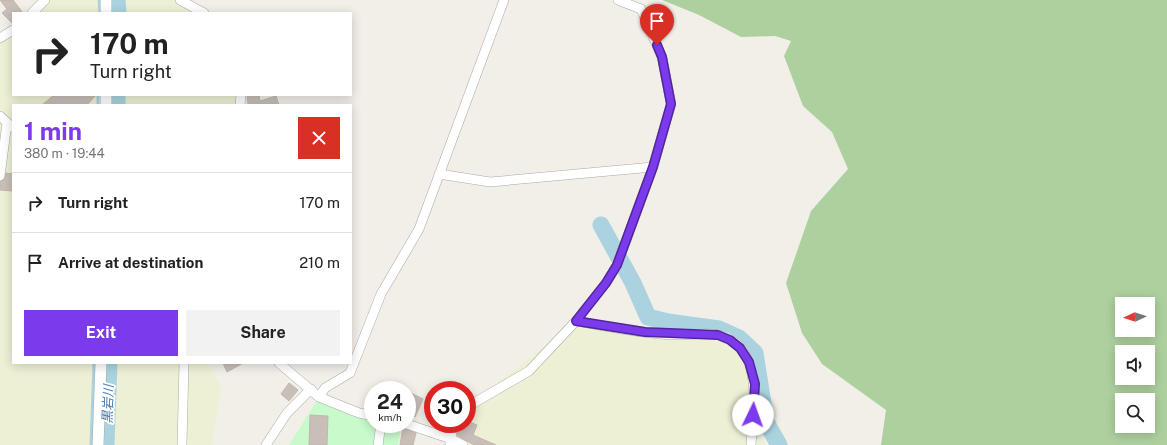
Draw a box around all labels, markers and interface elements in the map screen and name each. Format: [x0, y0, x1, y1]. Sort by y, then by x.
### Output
pin [640, 4, 674, 45]
icon: arrive [646, 10, 668, 32]
text: 170 m [90, 27, 169, 60]
icon: right [24, 28, 76, 80]
text: Turn right [90, 61, 172, 82]
text: 1 min [24, 117, 82, 145]
button: close [298, 117, 340, 159]
text: 380 m · 19:44 [24, 146, 105, 161]
icon: right [24, 192, 46, 214]
text: Turn right [58, 194, 128, 211]
text: 170 m [299, 194, 340, 211]
icon: arrive [24, 252, 46, 274]
text: Arrive at destination [58, 254, 203, 271]
text: 210 m [299, 254, 340, 271]
north arrow [1115, 297, 1155, 337]
map controls [1115, 297, 1155, 433]
button: Exit [24, 310, 178, 356]
button: Share [186, 310, 340, 356]
button: sound [1115, 345, 1155, 385]
speed limit sign: 30 [424, 381, 476, 433]
water label: 黒岩川 [100, 382, 116, 424]
text: 24 [377, 390, 403, 414]
button: search [1115, 393, 1155, 433]
position arrow [732, 394, 774, 436]
text: km/h [378, 411, 402, 423]

